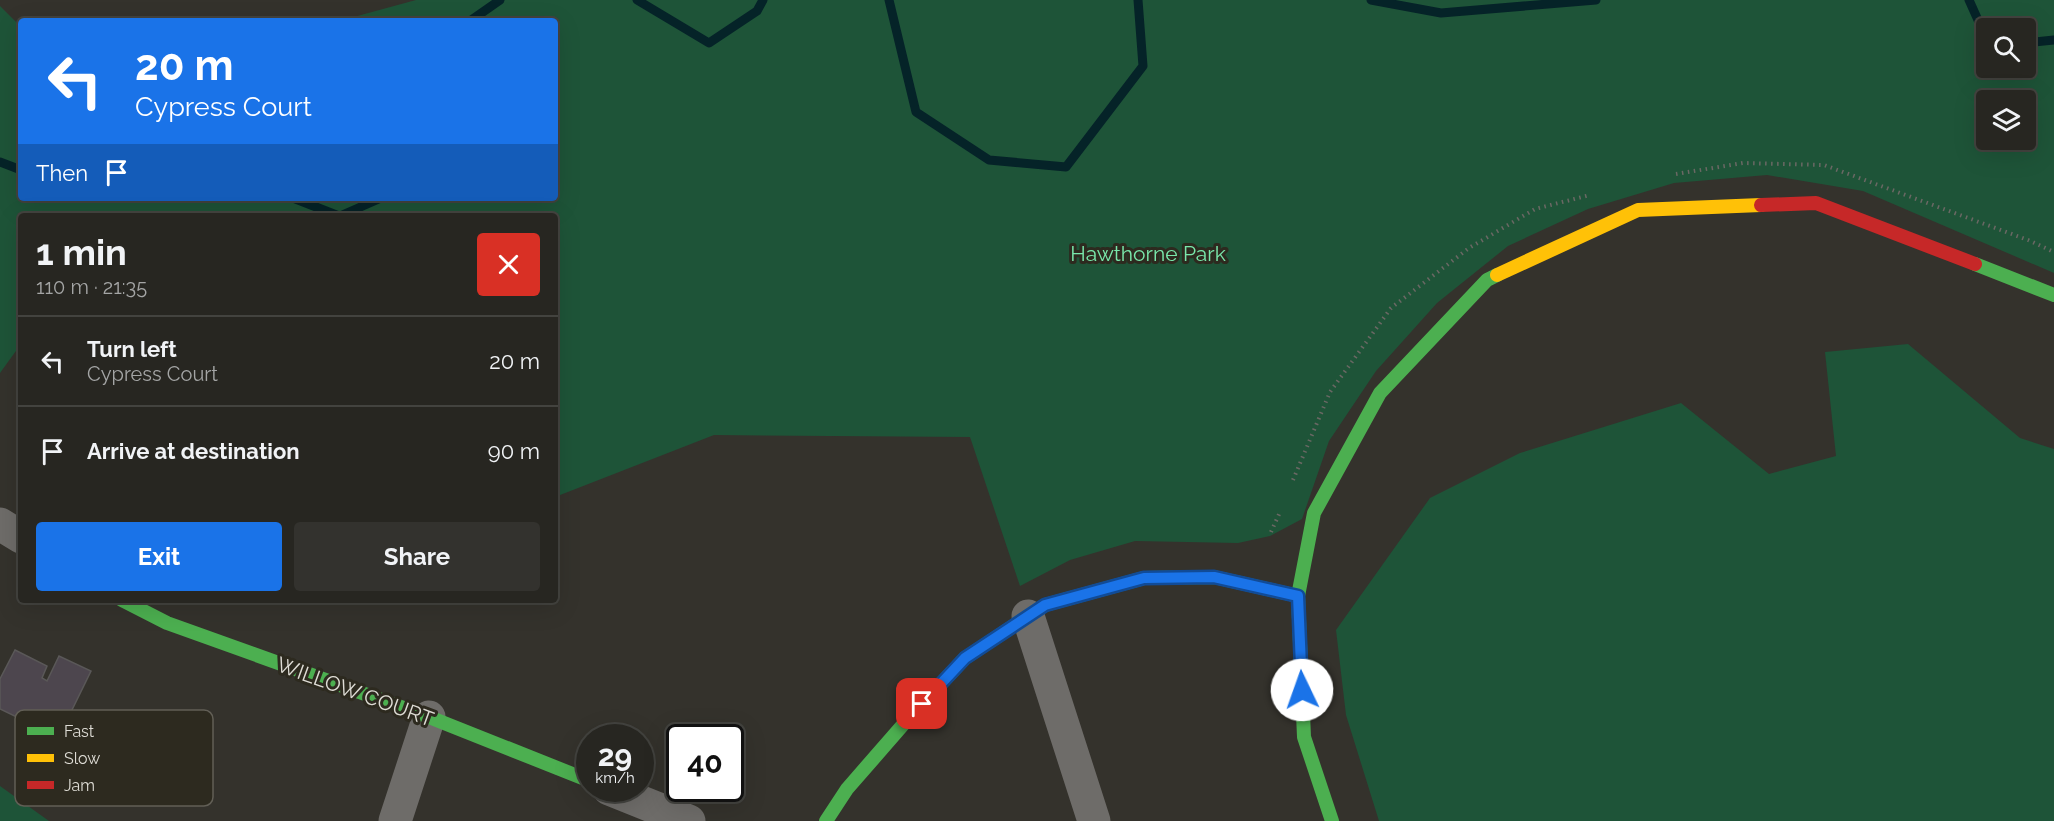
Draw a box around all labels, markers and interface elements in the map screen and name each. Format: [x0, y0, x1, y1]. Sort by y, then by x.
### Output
map controls [1976, 18, 2036, 150]
button: search [1976, 18, 2036, 78]
text: 20 m [135, 41, 234, 90]
icon: left [36, 42, 114, 120]
button: layers [1976, 90, 2036, 150]
text: Cypress Court [135, 91, 312, 122]
icon: arrive [100, 156, 133, 189]
text: Then [36, 160, 88, 186]
text: 1 min [36, 231, 127, 273]
button: close [477, 233, 540, 296]
park label: Hawthorne Park [1070, 241, 1226, 266]
text: 110 m · 21:35 [36, 275, 147, 299]
text: Turn left [87, 336, 177, 362]
icon: left [36, 345, 69, 378]
text: 20 m [489, 348, 540, 374]
text: Cypress Court [87, 362, 218, 386]
icon: arrive [36, 435, 69, 468]
text: Arrive at destination [87, 438, 300, 464]
text: 90 m [488, 438, 540, 464]
button: Exit [36, 522, 282, 591]
button: Share [294, 522, 540, 591]
street label: WILLOW COURT [273, 652, 437, 732]
position arrow [1270, 658, 1334, 722]
pin [896, 678, 947, 729]
icon: arrive [905, 687, 938, 720]
legend [15, 710, 213, 806]
text: Fast [64, 722, 95, 741]
speed limit sign: 40 [666, 724, 744, 802]
text: 29 [598, 738, 632, 773]
text: Slow [64, 749, 100, 768]
text: km/h [595, 769, 635, 787]
text: Jam [64, 776, 95, 795]

